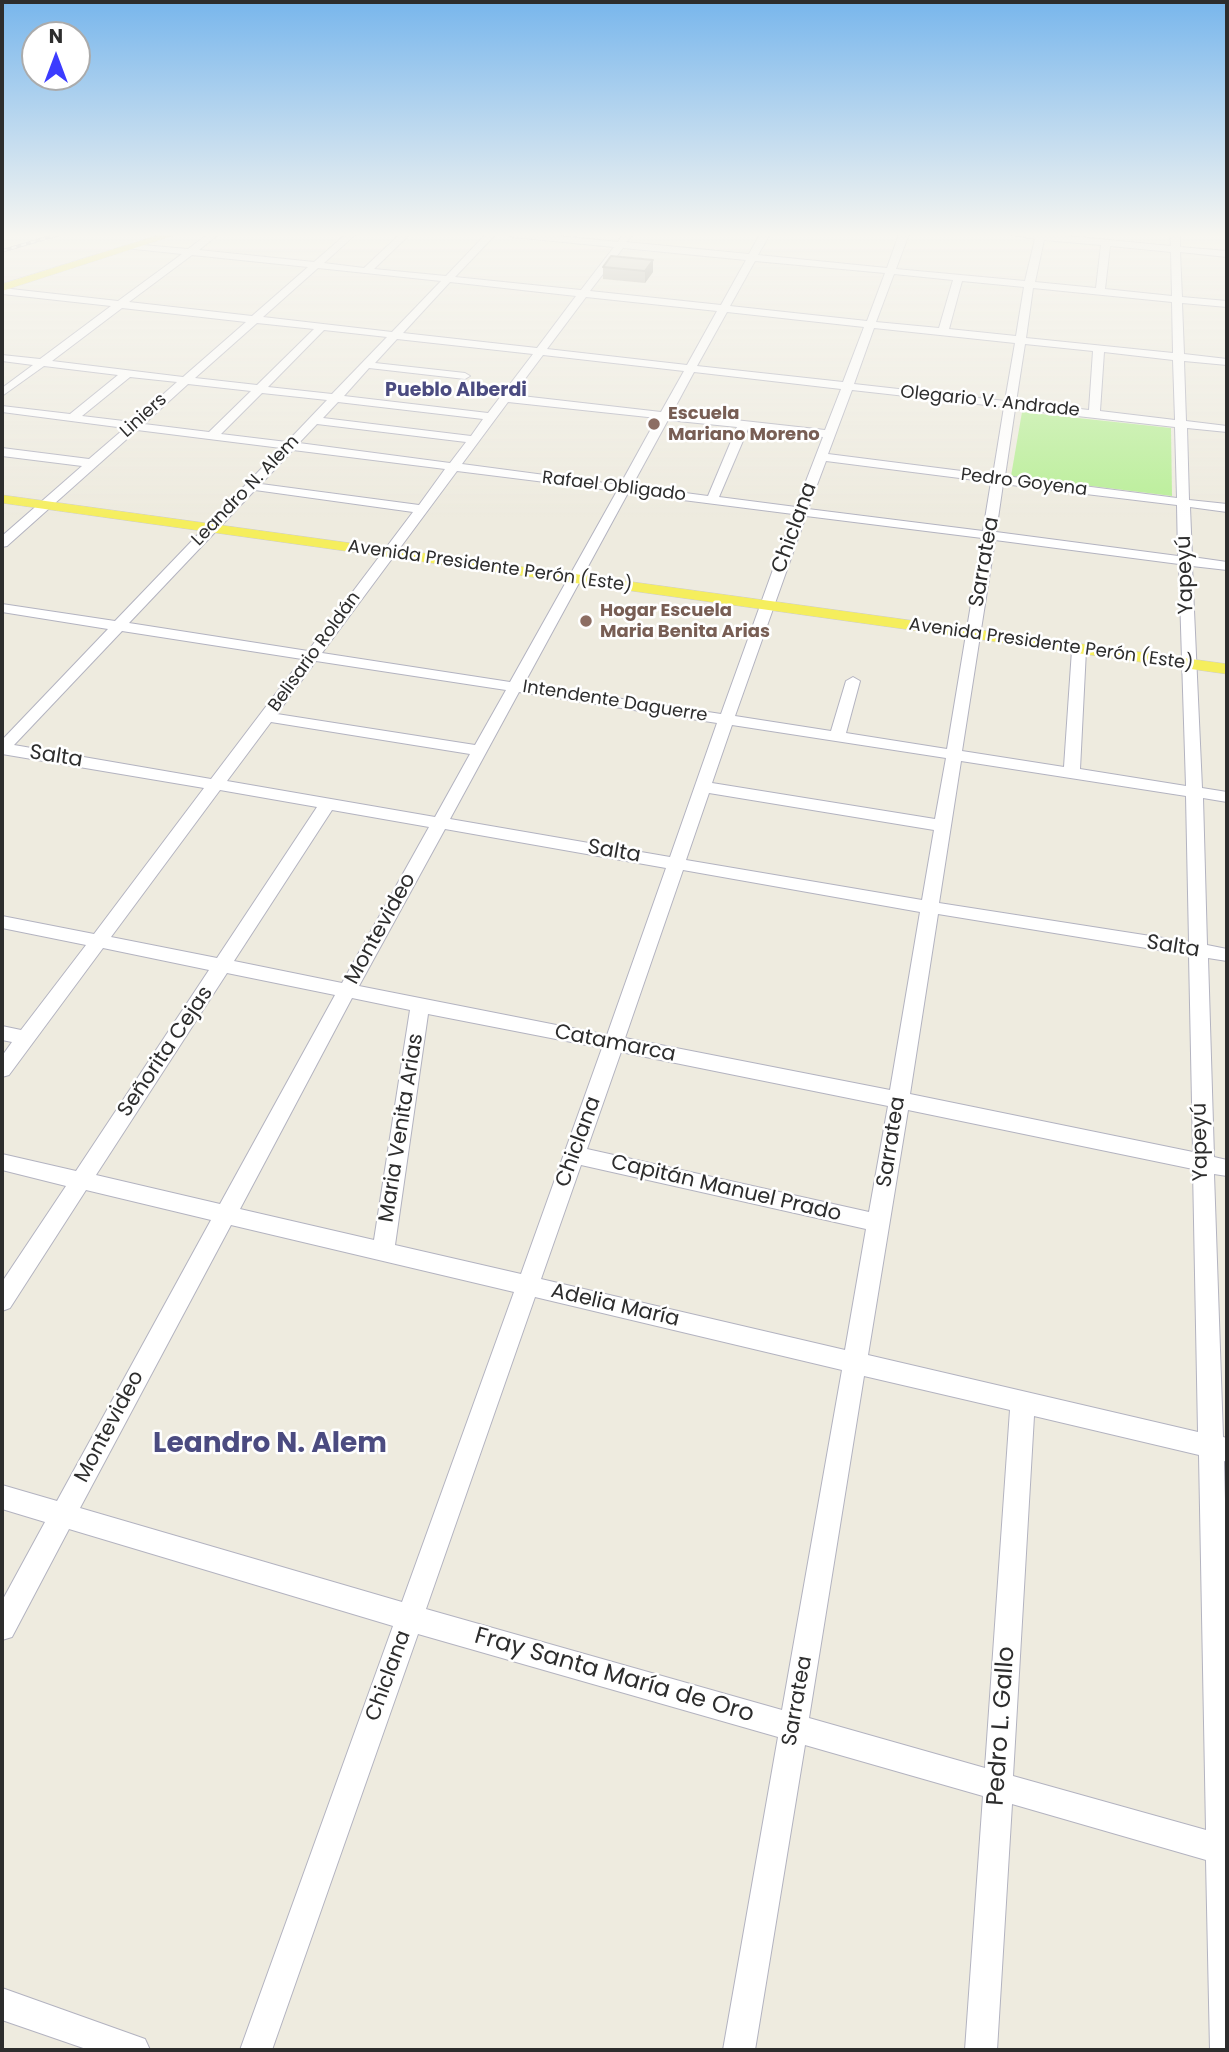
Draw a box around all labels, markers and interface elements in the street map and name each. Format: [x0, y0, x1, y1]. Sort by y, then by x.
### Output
north arrow [21, 21, 91, 91]
text: N [49, 23, 63, 50]
district label: Pueblo Alberdi [385, 380, 527, 402]
street label: Olegario V. Andrade [899, 382, 1081, 422]
street label: Liniers [116, 389, 172, 443]
place label: Escuela Mariano Moreno [668, 403, 820, 446]
marker: Escuela Mariano Moreno [646, 416, 662, 432]
street label: Leandro N. Alem [188, 431, 304, 551]
street label: Pedro Goyena [960, 465, 1088, 501]
street label: Rafael Obligado [541, 467, 687, 507]
street label: Chiclana [767, 479, 823, 577]
street label: Sarratea [965, 515, 1005, 609]
street label: Yapeyú [1172, 535, 1200, 615]
street label: Avenida Presidente Perón (Este) [346, 536, 634, 598]
street label: Belisario Roldán [264, 588, 366, 716]
place label: Hogar Escuela Maria Benita Arias [600, 600, 770, 642]
marker: Hogar Escuela Maria Benita Arias [578, 613, 594, 629]
street label: Avenida Presidente Perón (Este) [907, 614, 1195, 676]
street label: Intendente Daguerre [521, 677, 709, 727]
street label: Salta [28, 740, 84, 774]
street label: Salta [585, 835, 643, 869]
street label: Montevideo [340, 869, 422, 989]
street label: Salta [1145, 930, 1201, 964]
street label: Señorita Cejas [113, 982, 219, 1122]
street label: Catamarca [552, 1020, 678, 1068]
street label: Maria Venita Arias [375, 1032, 429, 1224]
street label: Chiclana [551, 1093, 607, 1191]
street label: Sarratea [872, 1095, 912, 1189]
street label: Yapeyú [1188, 1102, 1214, 1182]
street label: Capitán Manuel Prado [608, 1150, 844, 1228]
street label: Adelia María [548, 1279, 682, 1333]
street label: Montevideo [70, 1367, 150, 1487]
district label: Leandro N. Alem [153, 1428, 387, 1462]
street label: Fray Santa María de Oro [471, 1622, 757, 1730]
street label: Chiclana [361, 1627, 417, 1725]
street label: Pedro L. Gallo [982, 1645, 1022, 1807]
street label: Sarratea [778, 1654, 818, 1748]

